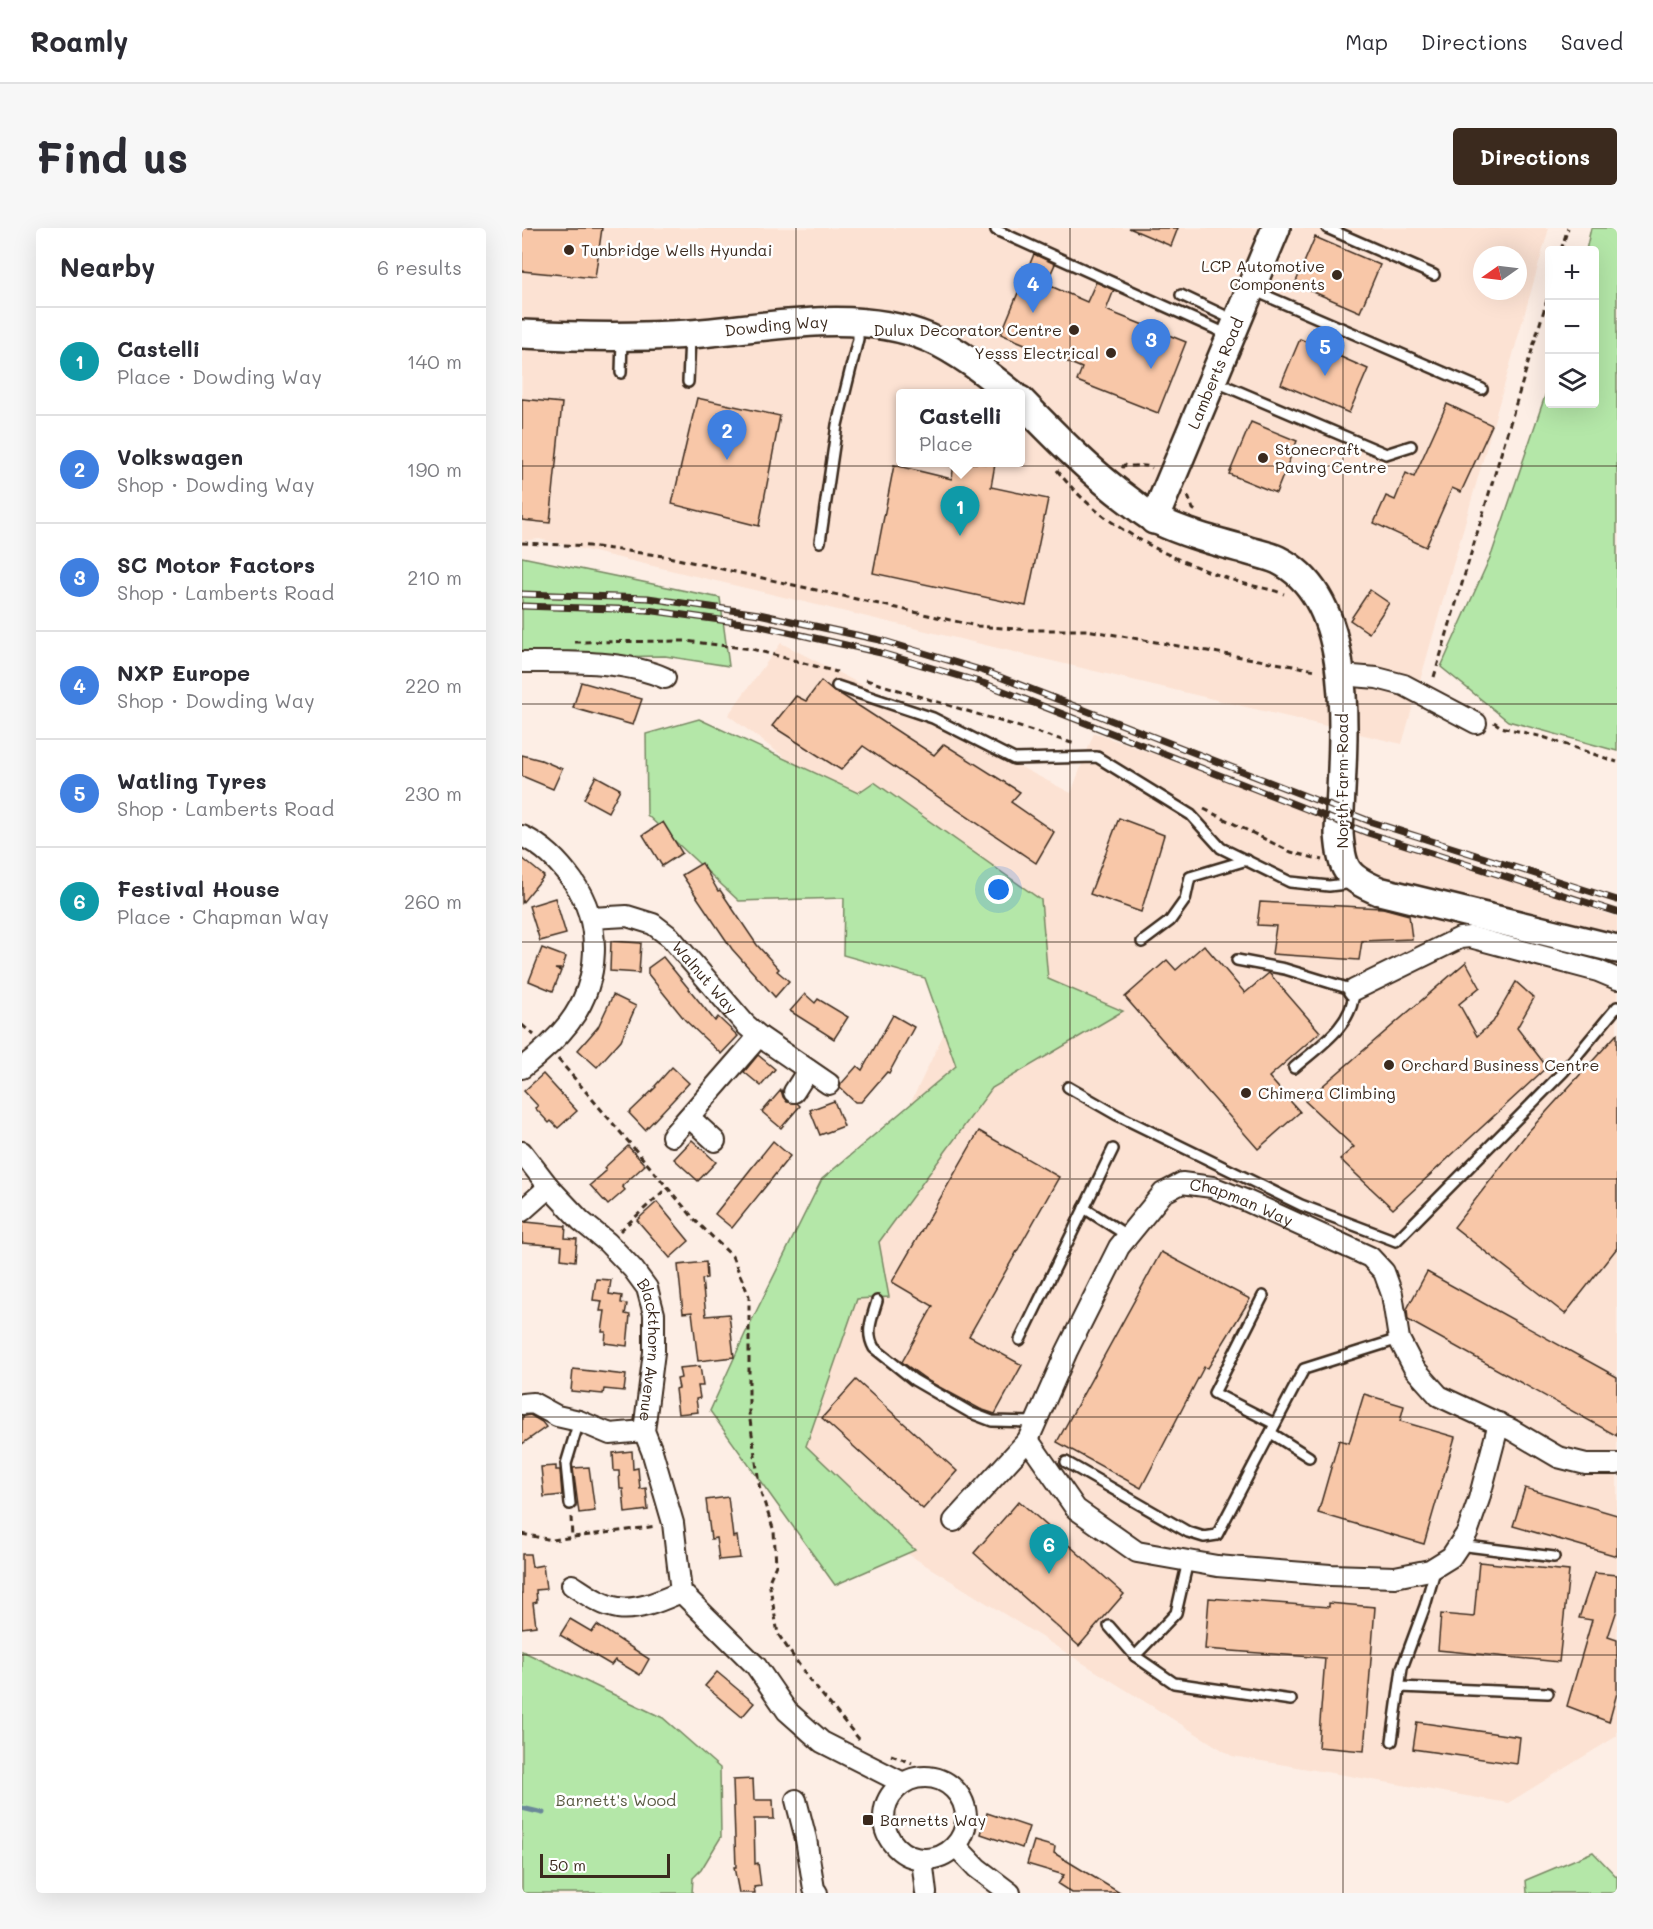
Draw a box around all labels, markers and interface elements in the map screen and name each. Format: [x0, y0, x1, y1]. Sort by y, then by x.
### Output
text: Roamly [30, 23, 129, 59]
text: Map [1345, 28, 1388, 55]
text: Directions [1421, 28, 1528, 55]
text: Saved [1561, 28, 1623, 55]
button: Directions [1453, 128, 1617, 185]
text: Find us [36, 129, 188, 184]
place label: Tunbridge Wells Hyundai [581, 239, 772, 260]
marker: Tunbridge Wells Hyundai [562, 243, 576, 257]
north arrow [1473, 246, 1527, 300]
map controls [1545, 246, 1599, 408]
button: + [1545, 246, 1599, 300]
text: Nearby [60, 250, 155, 284]
text: 6 results [377, 254, 462, 280]
place label: LCP Automotive Components [1201, 255, 1325, 294]
pin: 4 [1014, 264, 1052, 313]
marker: LCP Automotive Components [1330, 268, 1344, 282]
button: − [1545, 300, 1599, 354]
street label: Dowding Way [724, 311, 828, 340]
street label: Lamberts Road [1182, 314, 1247, 432]
place label: Dulux Decorator Centre [874, 319, 1062, 340]
pin: 3 [1132, 320, 1170, 369]
marker: Dulux Decorator Centre [1067, 323, 1081, 337]
pin: 5 [1306, 326, 1344, 376]
text: Castelli [117, 334, 200, 363]
place label: Yesss Electrical [974, 342, 1099, 363]
marker: Yesss Electrical [1104, 346, 1118, 360]
text: 1 [75, 348, 84, 374]
text: 140 m [407, 348, 462, 374]
button: layers [1545, 354, 1599, 408]
text: Place · Dowding Way [117, 363, 322, 389]
popup [896, 389, 1025, 467]
text: Castelli [919, 401, 1002, 430]
pin: 2 [708, 410, 746, 460]
text: Place [919, 430, 973, 456]
place label: Stonecraft Paving Centre [1275, 438, 1387, 477]
text: Volkswagen [117, 442, 243, 471]
marker: Stonecraft Paving Centre [1256, 451, 1270, 465]
text: 2 [74, 456, 85, 482]
text: 190 m [407, 456, 462, 482]
text: Shop · Dowding Way [117, 471, 315, 497]
pin: 1 [940, 486, 980, 536]
text: SC Motor Factors [117, 550, 315, 579]
text: 3 [74, 564, 86, 590]
text: 210 m [407, 564, 462, 590]
text: Shop · Lamberts Road [117, 579, 334, 605]
text: NXP Europe [117, 658, 250, 687]
text: 4 [73, 672, 86, 698]
text: 220 m [405, 672, 462, 698]
text: Shop · Dowding Way [117, 687, 315, 713]
street label: North Farm Road [1331, 713, 1352, 849]
text: Watling Tyres [117, 766, 267, 795]
text: 5 [74, 780, 85, 806]
text: 230 m [404, 780, 462, 806]
text: Shop · Lamberts Road [117, 795, 334, 821]
text: Festival House [117, 874, 280, 903]
your location [984, 875, 1013, 904]
text: 6 [73, 888, 86, 914]
text: 260 m [404, 888, 462, 914]
text: Place · Chapman Way [117, 903, 329, 929]
street label: Walnut Way [668, 936, 743, 1018]
place label: Orchard Business Centre [1401, 1054, 1599, 1075]
marker: Orchard Business Centre [1382, 1058, 1396, 1072]
place label: Chimera Climbing [1258, 1082, 1395, 1103]
marker: Chimera Climbing [1239, 1086, 1253, 1100]
street label: Chapman Way [1189, 1173, 1297, 1231]
street label: Blackthorn Avenue [633, 1274, 665, 1423]
pin: 6 [1030, 1524, 1068, 1574]
park label: Barnett's Wood [556, 1789, 676, 1810]
place label: Barnetts Way [880, 1809, 986, 1830]
marker: Barnetts Way [861, 1813, 875, 1827]
scale bar [540, 1851, 670, 1878]
text: 50 m [549, 1854, 586, 1875]

